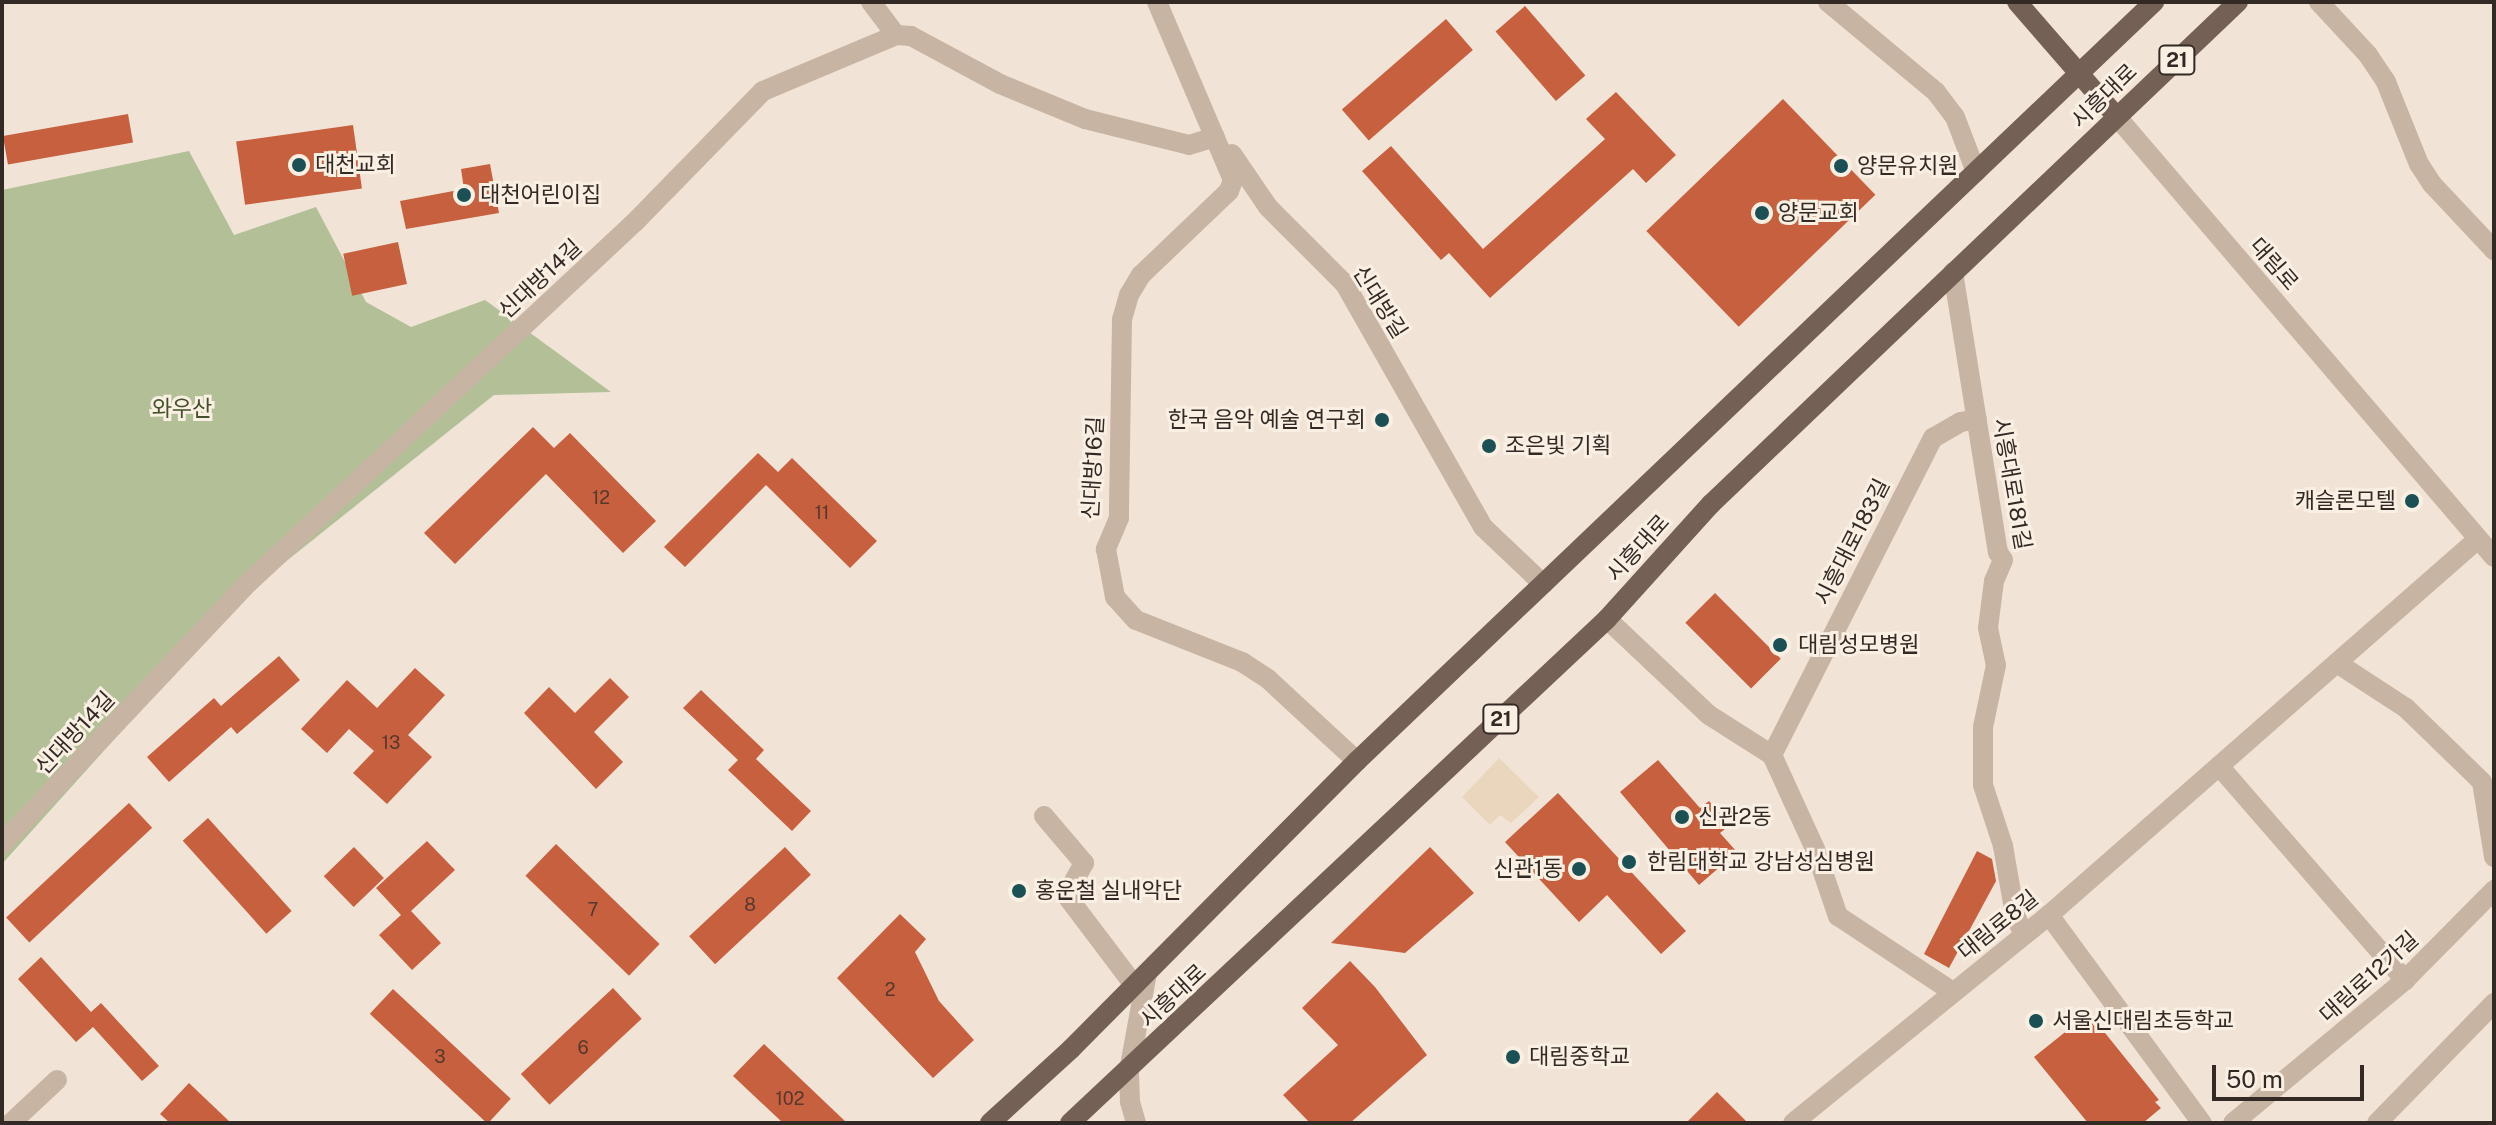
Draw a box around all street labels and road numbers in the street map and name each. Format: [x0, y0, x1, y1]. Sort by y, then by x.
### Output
road number: 21 [2157, 44, 2197, 76]
street label: 시흥대로 [2066, 58, 2142, 134]
street label: 대림로 [2244, 232, 2304, 296]
street label: 신대방14길 [493, 234, 587, 324]
street label: 신대방길 [1347, 261, 1413, 343]
street label: 신대방16길 [1077, 416, 1109, 520]
street label: 시흥대로181길 [1987, 416, 2037, 552]
street label: 시흥대로183길 [1809, 474, 1895, 610]
street label: 시흥대로 [1601, 509, 1675, 587]
street label: 신대방14길 [30, 686, 120, 780]
road number: 21 [1481, 703, 1521, 735]
street label: 대림로8길 [1953, 885, 2043, 965]
street label: 대림로12가길 [2314, 926, 2424, 1028]
street label: 시흥대로 [1134, 959, 1212, 1033]

